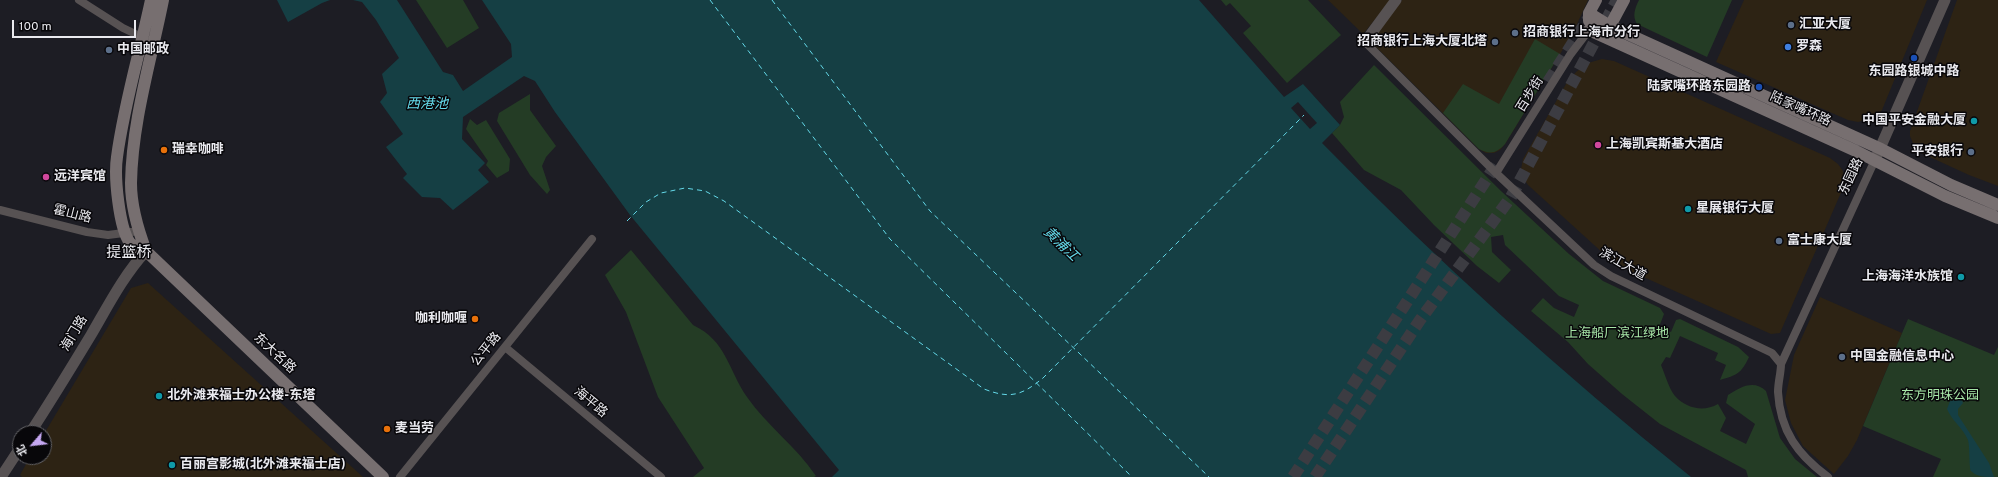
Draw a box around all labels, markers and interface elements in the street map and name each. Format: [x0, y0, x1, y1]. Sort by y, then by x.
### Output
scale bar [14, 12, 138, 38]
place label: 汇亚大厦 [1799, 17, 1851, 33]
text: 100 m [19, 19, 52, 35]
marker: 汇亚大厦 [1786, 20, 1796, 30]
place label: 招商银行上海市分行 [1523, 25, 1640, 41]
marker: 招商银行上海市分行 [1510, 28, 1520, 38]
place label: 招商银行上海大厦北塔 [1357, 34, 1487, 50]
marker: 招商银行上海大厦北塔 [1490, 37, 1500, 47]
place label: 罗森 [1796, 39, 1822, 55]
place label: 中国邮政 [117, 42, 169, 58]
marker: 罗森 [1783, 42, 1793, 52]
marker: 中国邮政 [104, 45, 114, 55]
marker: 东园路银城中路 [1909, 53, 1919, 63]
place label: 东园路银城中路 [1869, 64, 1959, 80]
street label: 百步街 [1514, 74, 1548, 116]
place label: 陆家嘴环路东园路 [1647, 79, 1751, 95]
marker: 陆家嘴环路东园路 [1754, 82, 1764, 92]
street label: 陆家嘴环路 [1767, 90, 1833, 130]
water label: 西港池 [406, 97, 448, 113]
place label: 中国平安金融大厦 [1862, 113, 1966, 129]
marker: 中国平安金融大厦 [1969, 116, 1979, 126]
place label: 上海凯宾斯基大酒店 [1606, 137, 1723, 153]
marker: 上海凯宾斯基大酒店 [1593, 140, 1603, 150]
place label: 瑞幸咖啡 [172, 142, 224, 158]
place label: 平安银行 [1911, 144, 1963, 160]
marker: 瑞幸咖啡 [159, 145, 169, 155]
marker: 平安银行 [1966, 147, 1976, 157]
street label: 东园路 [1837, 156, 1867, 198]
place label: 远洋宾馆 [54, 169, 106, 185]
marker: 远洋宾馆 [41, 172, 51, 182]
place label: 星展银行大厦 [1696, 201, 1774, 217]
street label: 霍山路 [51, 203, 93, 227]
marker: 星展银行大厦 [1683, 204, 1693, 214]
water label: 黄浦江 [1039, 224, 1081, 266]
place label: 富士康大厦 [1787, 233, 1852, 249]
marker: 富士康大厦 [1774, 236, 1784, 246]
district label: 提篮桥 [107, 245, 151, 263]
street label: 滨江大道 [1596, 245, 1648, 285]
place label: 上海海洋水族馆 [1862, 269, 1953, 285]
marker: 上海海洋水族馆 [1956, 272, 1966, 282]
place label: 咖利咖喱 [415, 311, 467, 327]
street label: 海门路 [58, 313, 92, 355]
marker: 咖利咖喱 [470, 314, 480, 324]
park label: 上海船厂滨江绿地 [1565, 326, 1669, 342]
street label: 公平路 [469, 330, 505, 370]
street label: 东大名路 [250, 331, 298, 377]
place label: 中国金融信息中心 [1850, 349, 1954, 365]
marker: 中国金融信息中心 [1837, 352, 1847, 362]
street label: 海平路 [570, 384, 610, 422]
place label: 北外滩来福士办公楼-东塔 [167, 388, 315, 404]
park label: 东方明珠公园 [1901, 388, 1979, 404]
marker: 北外滩来福士办公楼-东塔 [154, 391, 164, 401]
place label: 麦当劳 [395, 421, 434, 437]
marker: 麦当劳 [382, 424, 392, 434]
north arrow [12, 425, 52, 465]
text: 北 [14, 442, 31, 458]
place label: 百丽宫影城(北外滩来福士店) [180, 457, 346, 473]
marker: 百丽宫影城(北外滩来福士店) [167, 460, 177, 470]

